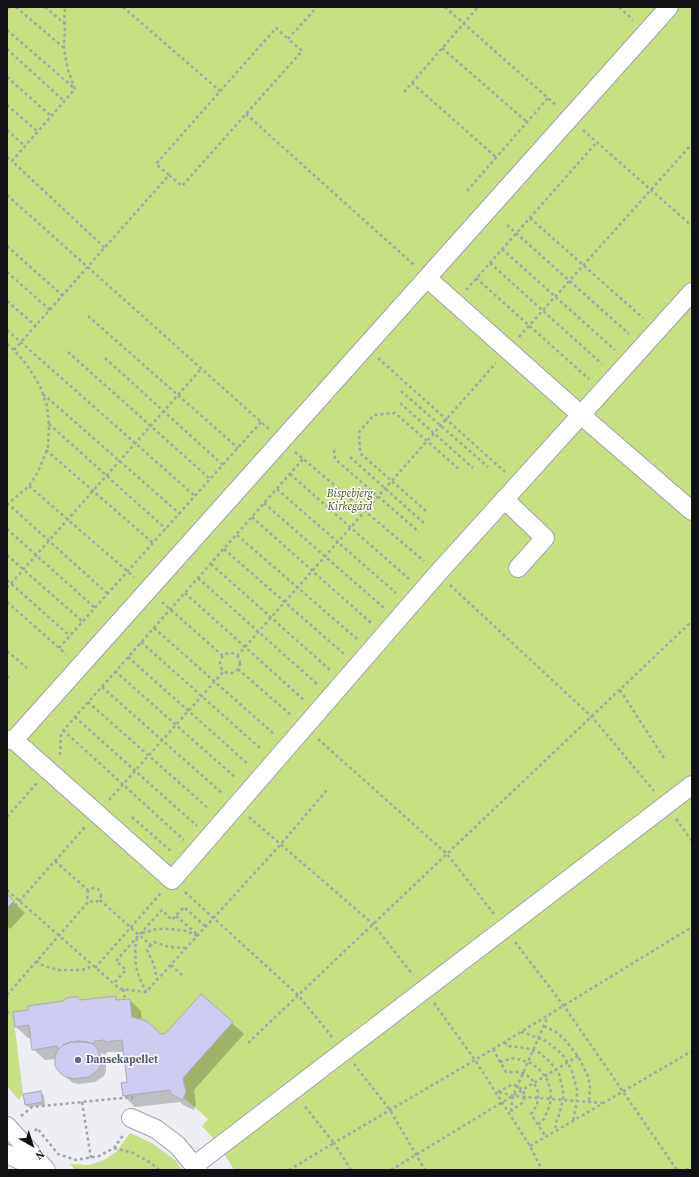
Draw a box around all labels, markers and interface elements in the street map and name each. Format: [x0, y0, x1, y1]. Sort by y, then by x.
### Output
park label: Bispebjerg Kirkegård [327, 487, 373, 513]
place label: Dansekapellet [86, 1053, 158, 1067]
marker: Dansekapellet [73, 1055, 83, 1065]
north arrow [12, 1125, 52, 1165]
text: N [32, 1146, 48, 1163]

